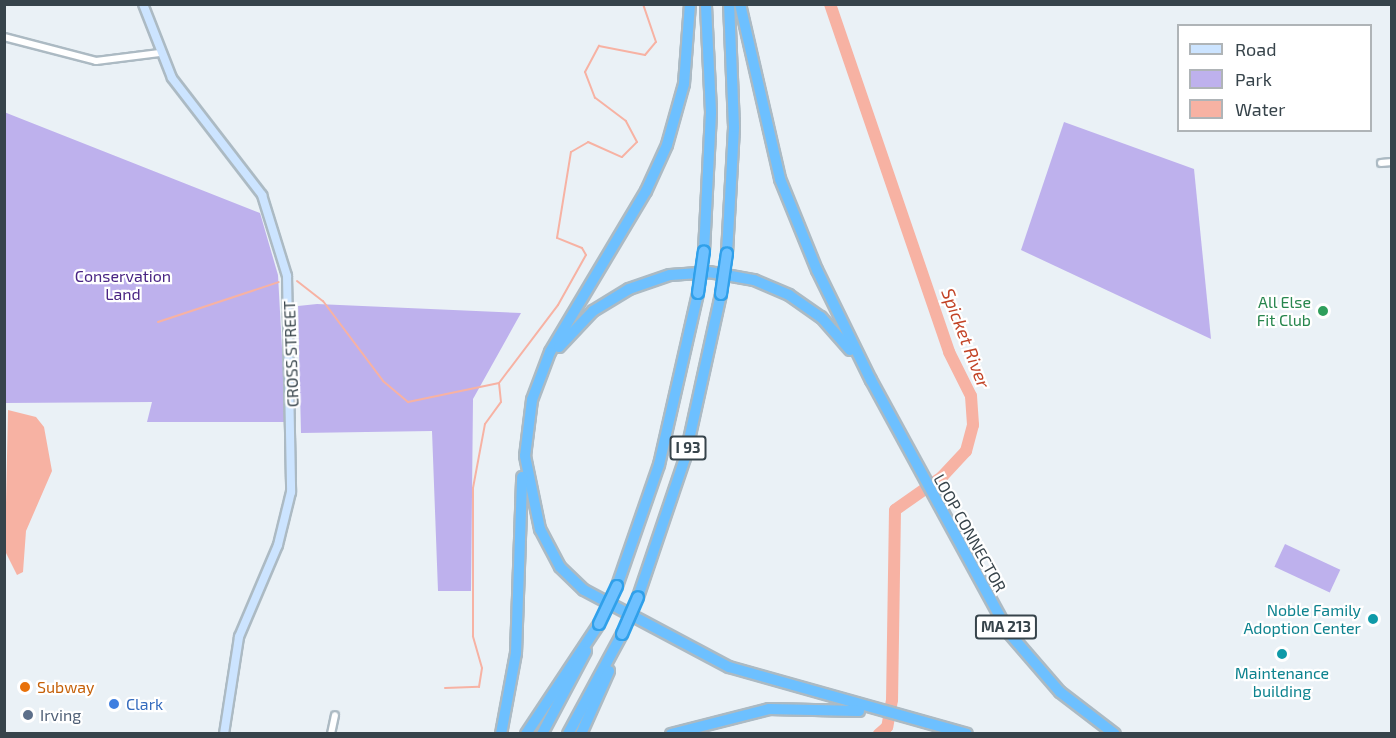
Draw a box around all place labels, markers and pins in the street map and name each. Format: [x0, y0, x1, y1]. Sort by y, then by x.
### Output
place label: All Else Fit Club [1257, 292, 1311, 330]
marker: All Else Fit Club [1316, 304, 1330, 318]
place label: Noble Family Adoption Center [1243, 600, 1361, 638]
marker: Noble Family Adoption Center [1366, 612, 1380, 626]
marker: Maintenance building [1275, 647, 1289, 661]
place label: Maintenance building [1235, 663, 1329, 701]
place label: Subway [37, 677, 95, 697]
marker: Subway [18, 680, 32, 694]
place label: Clark [126, 694, 163, 714]
marker: Clark [107, 697, 121, 711]
place label: Irving [40, 705, 81, 725]
marker: Irving [21, 708, 35, 722]

